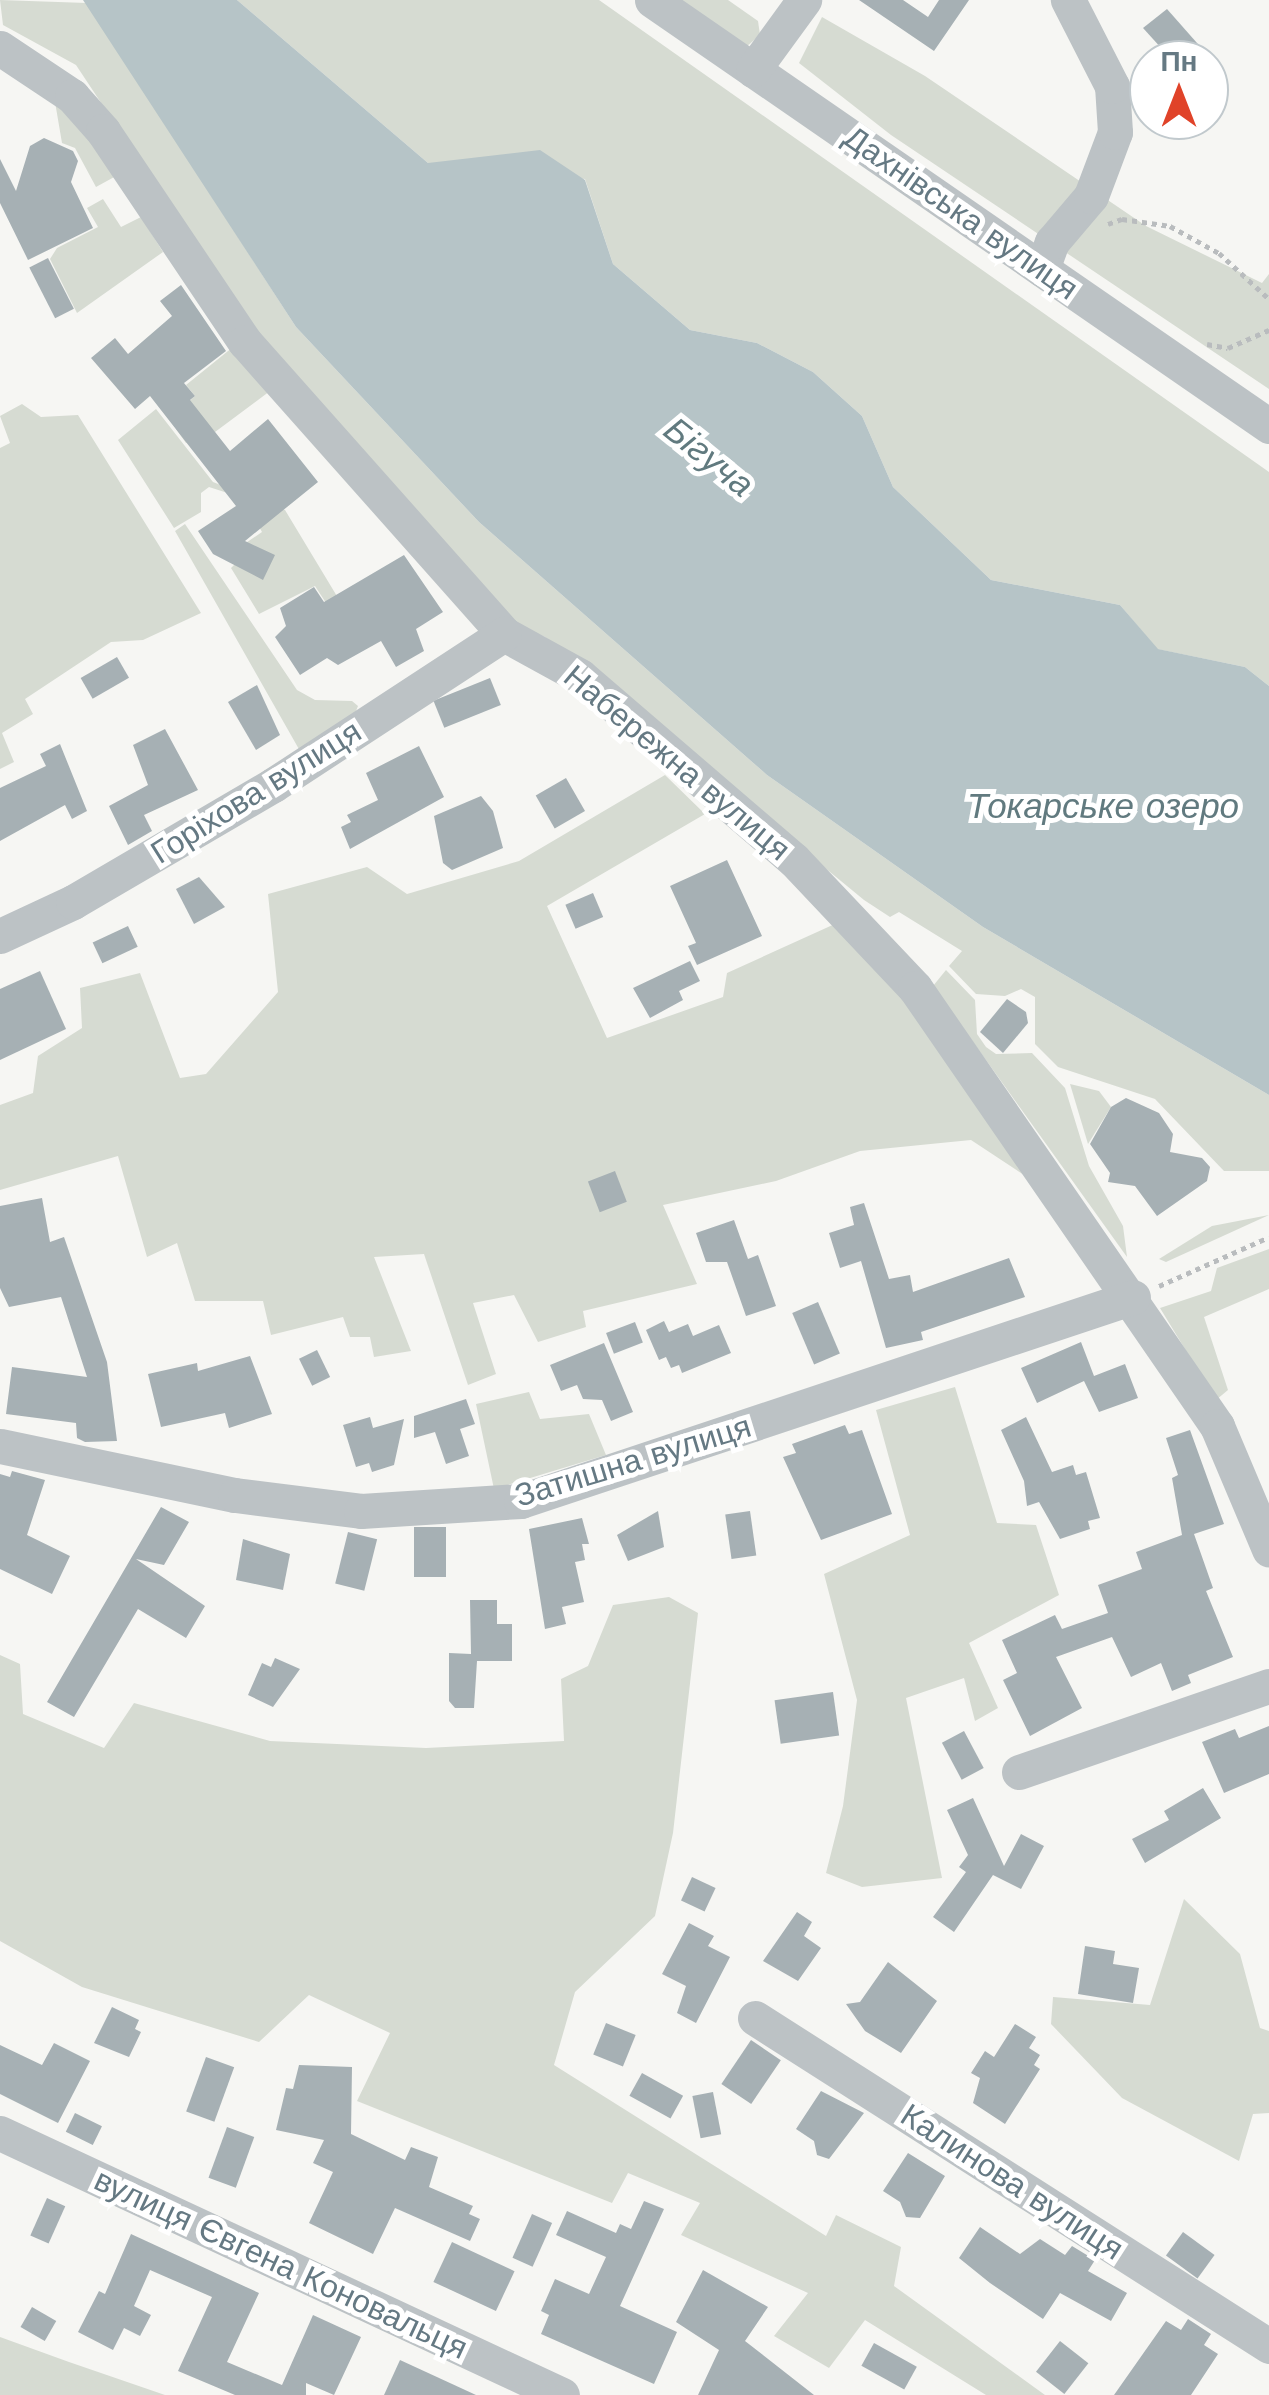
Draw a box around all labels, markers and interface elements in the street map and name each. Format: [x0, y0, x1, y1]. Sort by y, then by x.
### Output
north arrow [1129, 40, 1229, 140]
text: Пн [1160, 45, 1198, 78]
street label: Дахнівська вулиця [837, 118, 1085, 308]
water label: Бігуча [656, 408, 762, 506]
street label: Набережна вулиця [556, 657, 798, 869]
street label: Горіхова вулиця [144, 712, 368, 872]
water label: Токарське озеро [967, 785, 1239, 827]
street label: Затишна вулиця [510, 1407, 756, 1515]
street label: Калинова вулиця [894, 2096, 1130, 2268]
street label: вулиця Євгена Коновальця [88, 2161, 474, 2367]

